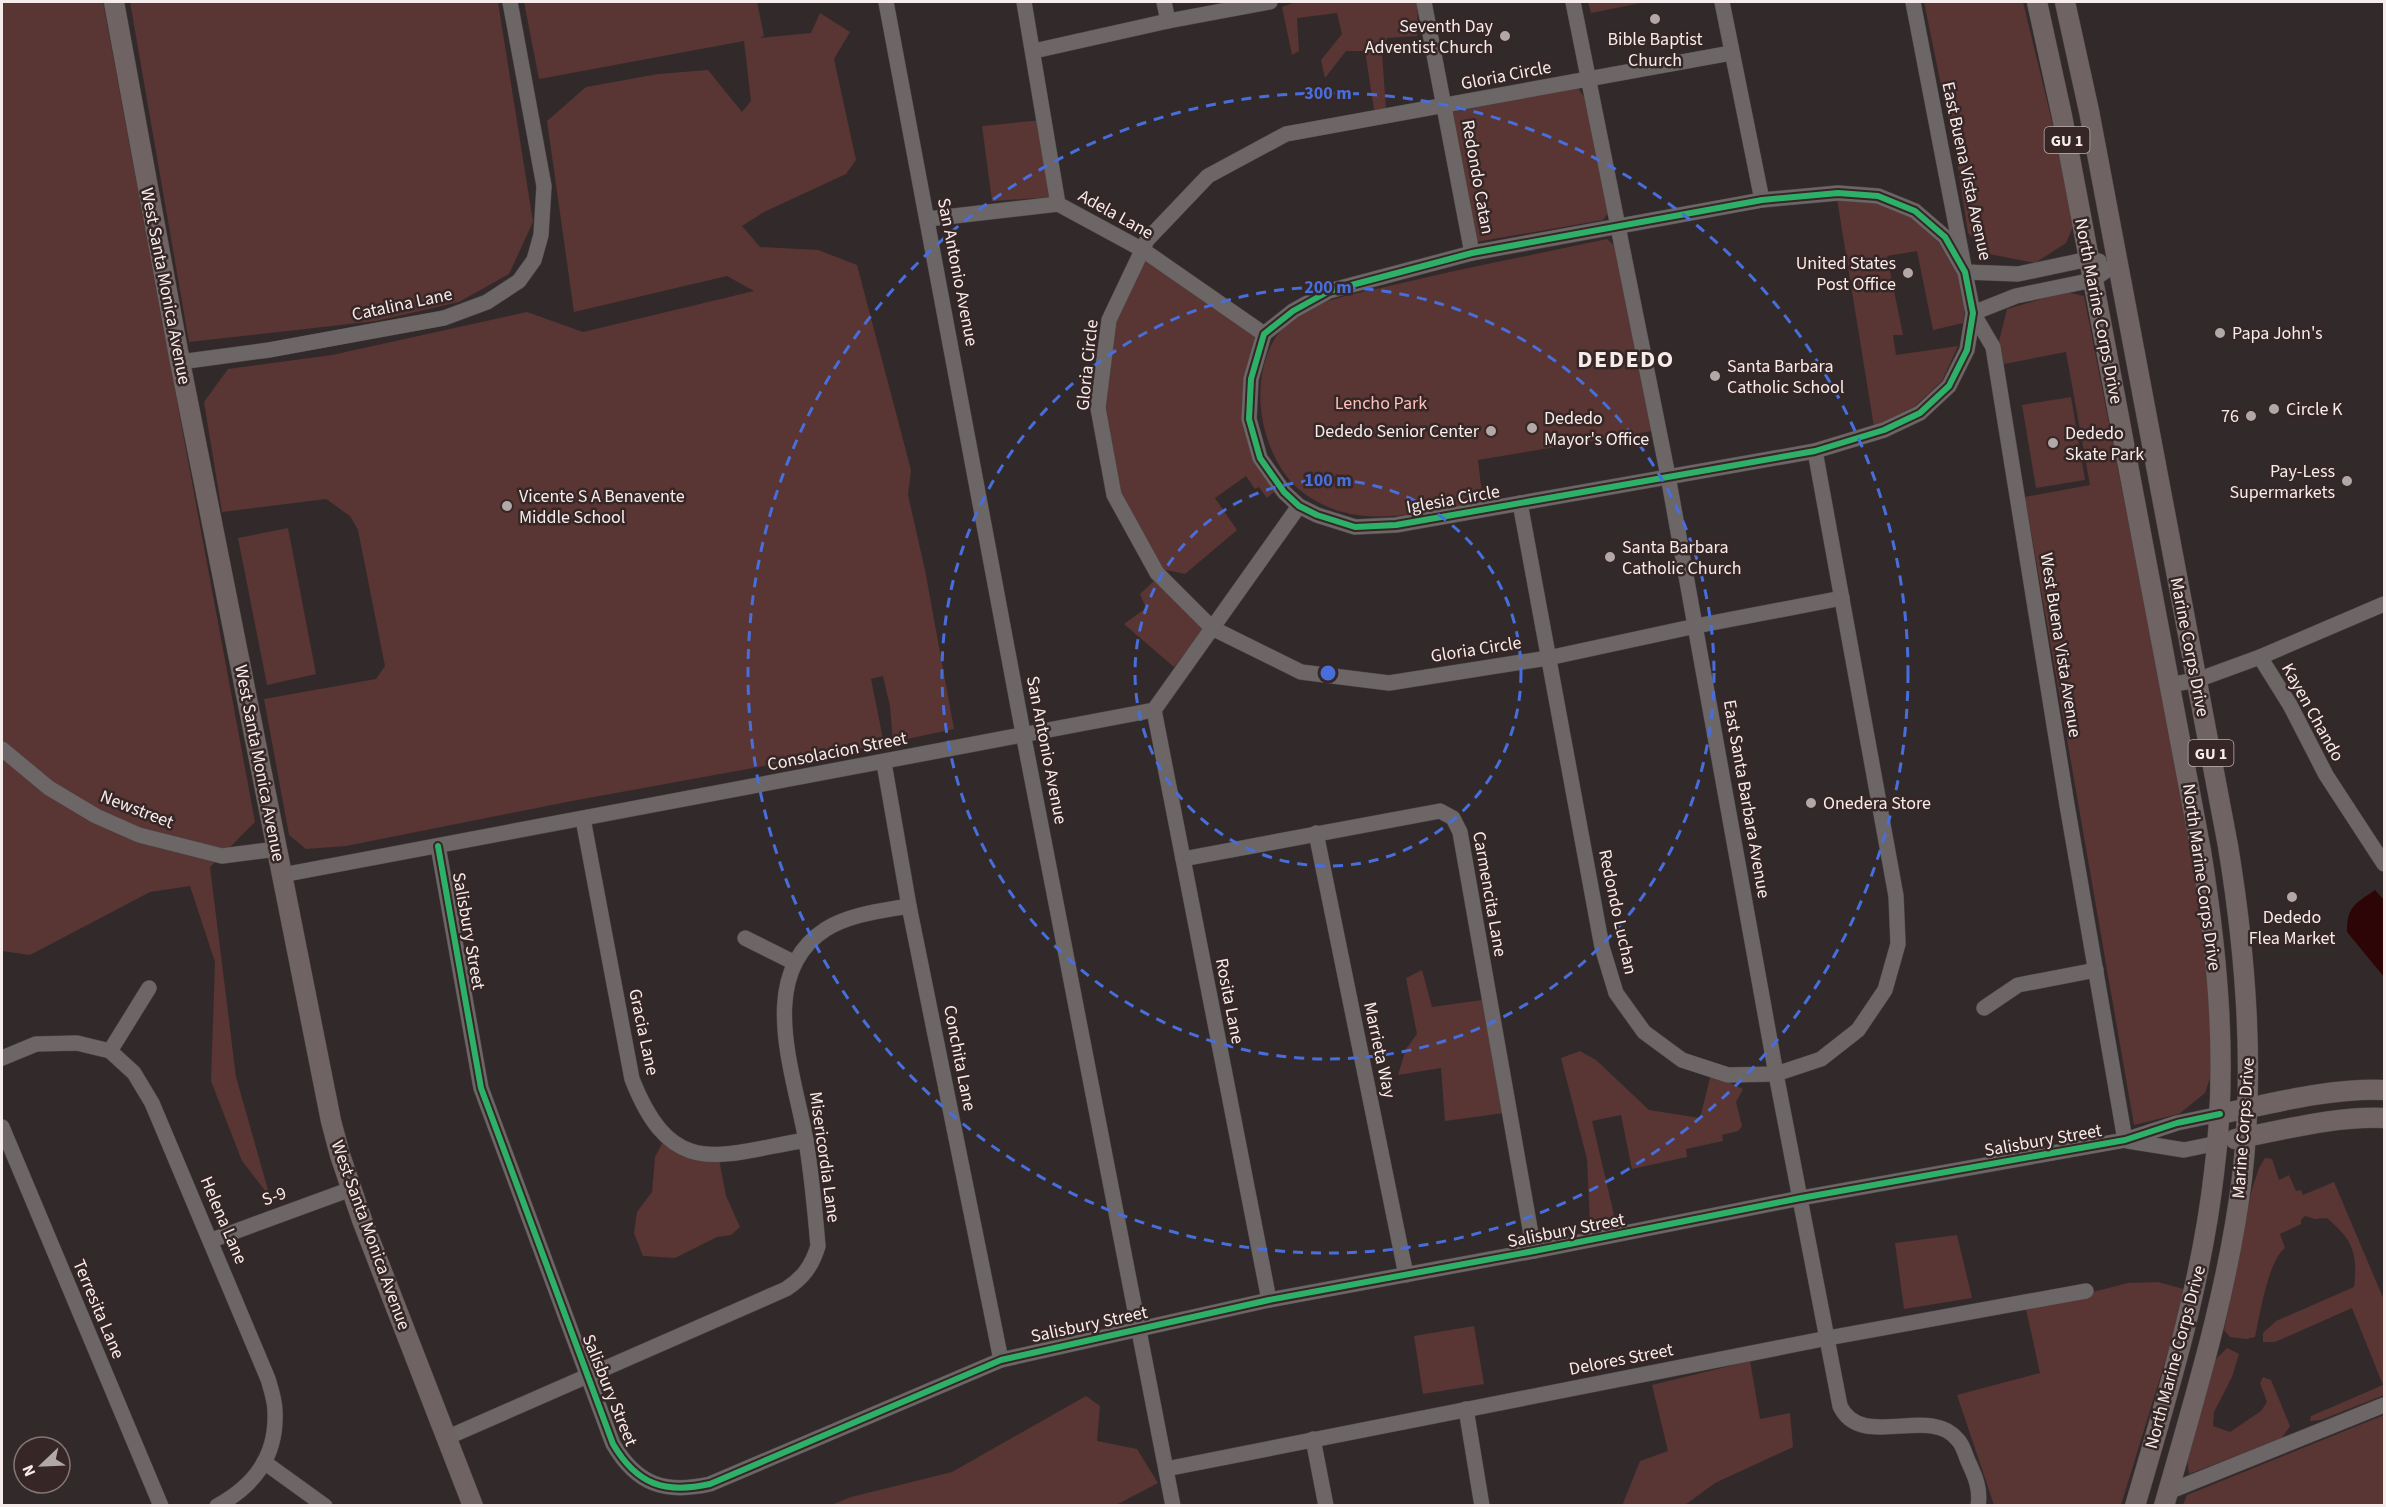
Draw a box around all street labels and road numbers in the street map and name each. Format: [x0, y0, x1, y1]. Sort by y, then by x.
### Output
street label: Gloria Circle [1459, 54, 1553, 96]
street label: East Buena Vista Avenue [1935, 80, 1998, 263]
street label: Redondo Catan [1455, 118, 1500, 236]
road number: GU 1 [2044, 127, 2090, 153]
street label: Adela Lane [1074, 183, 1158, 245]
street label: West Santa Monica Avenue [134, 185, 197, 387]
street label: San Antonio Avenue [931, 196, 984, 348]
street label: North Marine Corps Drive [2068, 216, 2129, 406]
street label: Catalina Lane [350, 282, 455, 327]
street label: Gloria Circle [1070, 318, 1105, 412]
street label: Iglesia Circle [1404, 479, 1502, 520]
street label: West Buena Vista Avenue [2034, 551, 2087, 739]
street label: Marine Corps Drive [2164, 575, 2215, 719]
street label: Gloria Circle [1429, 630, 1523, 669]
street label: Kayen Chando [2275, 659, 2350, 766]
street label: West Santa Monica Avenue [228, 662, 291, 864]
street label: San Antonio Avenue [1020, 674, 1073, 826]
street label: East Santa Barbara Avenue [1717, 698, 1776, 900]
street label: Consolacion Street [765, 726, 909, 777]
road number: GU 1 [2188, 740, 2234, 766]
street label: North Marine Corps Drive [2176, 782, 2227, 972]
street label: Newstreet [97, 784, 177, 835]
street label: Carmencita Lane [1466, 829, 1513, 959]
street label: Redondo Luchan [1592, 847, 1643, 977]
street label: Salisbury Street [446, 870, 491, 992]
street label: Rosita Lane [1209, 956, 1250, 1046]
street label: Gracia Lane [622, 987, 665, 1078]
street label: Marrieta Way [1357, 1000, 1402, 1101]
street label: Conchita Lane [937, 1003, 982, 1113]
street label: Marine Corps Drive [2226, 1056, 2261, 1200]
street label: Misericordia Lane [803, 1090, 846, 1224]
street label: Salisbury Street [1982, 1118, 2104, 1163]
street label: West Santa Monica Avenue [325, 1137, 417, 1334]
street label: Helena Lane [194, 1172, 253, 1268]
street label: S-9 [258, 1181, 290, 1212]
street label: Salisbury Street [1505, 1207, 1627, 1254]
street label: Terresita Lane [66, 1256, 131, 1363]
street label: North Marine Corps Drive [2139, 1263, 2212, 1452]
street label: Salisbury Street [1028, 1300, 1150, 1349]
street label: Salisbury Street [576, 1330, 643, 1450]
street label: Delores Street [1567, 1337, 1675, 1382]

